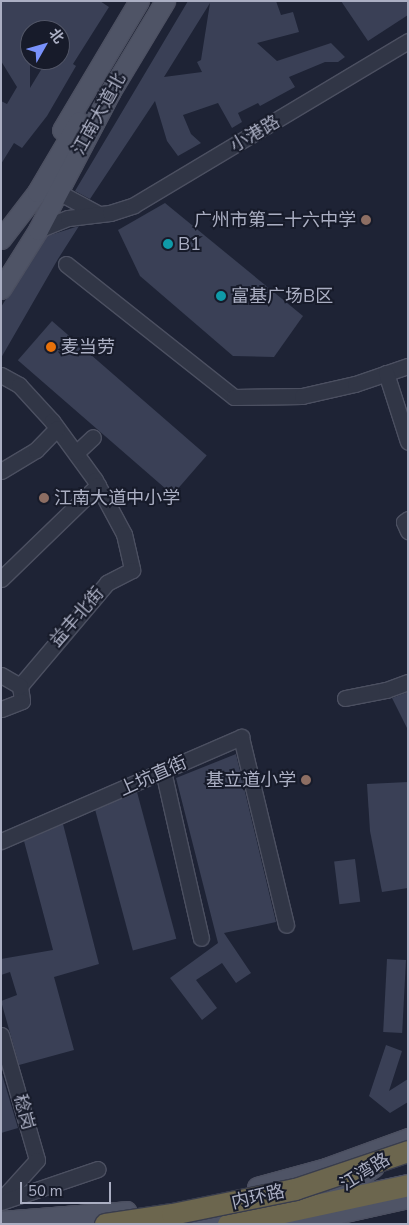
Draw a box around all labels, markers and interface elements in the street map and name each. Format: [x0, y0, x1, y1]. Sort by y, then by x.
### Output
north arrow [20, 20, 70, 70]
text: 北 [45, 25, 68, 47]
street label: 江南大道北 [68, 69, 130, 159]
street label: 小港路 [226, 111, 284, 157]
place label: 广州市第二十六中学 [194, 209, 356, 231]
marker: 广州市第二十六中学 [360, 214, 372, 226]
place label: B1 [178, 233, 201, 255]
marker: B1 [162, 238, 174, 250]
place label: 富基广场B区 [231, 285, 333, 307]
marker: 富基广场B区 [215, 290, 227, 302]
place label: 麦当劳 [61, 336, 115, 358]
marker: 麦当劳 [45, 341, 57, 353]
place label: 江南大道中小学 [54, 487, 180, 509]
marker: 江南大道中小学 [38, 492, 50, 504]
street label: 益丰北街 [45, 583, 109, 651]
street label: 上坑直街 [116, 751, 190, 801]
place label: 基立道小学 [206, 769, 296, 791]
marker: 基立道小学 [300, 774, 312, 786]
street label: 稔岗 [9, 1092, 39, 1132]
street label: 江湾路 [336, 1149, 394, 1195]
scale bar [22, 1172, 114, 1204]
street label: 内环路 [229, 1180, 287, 1214]
text: 50 m [28, 1181, 63, 1201]

